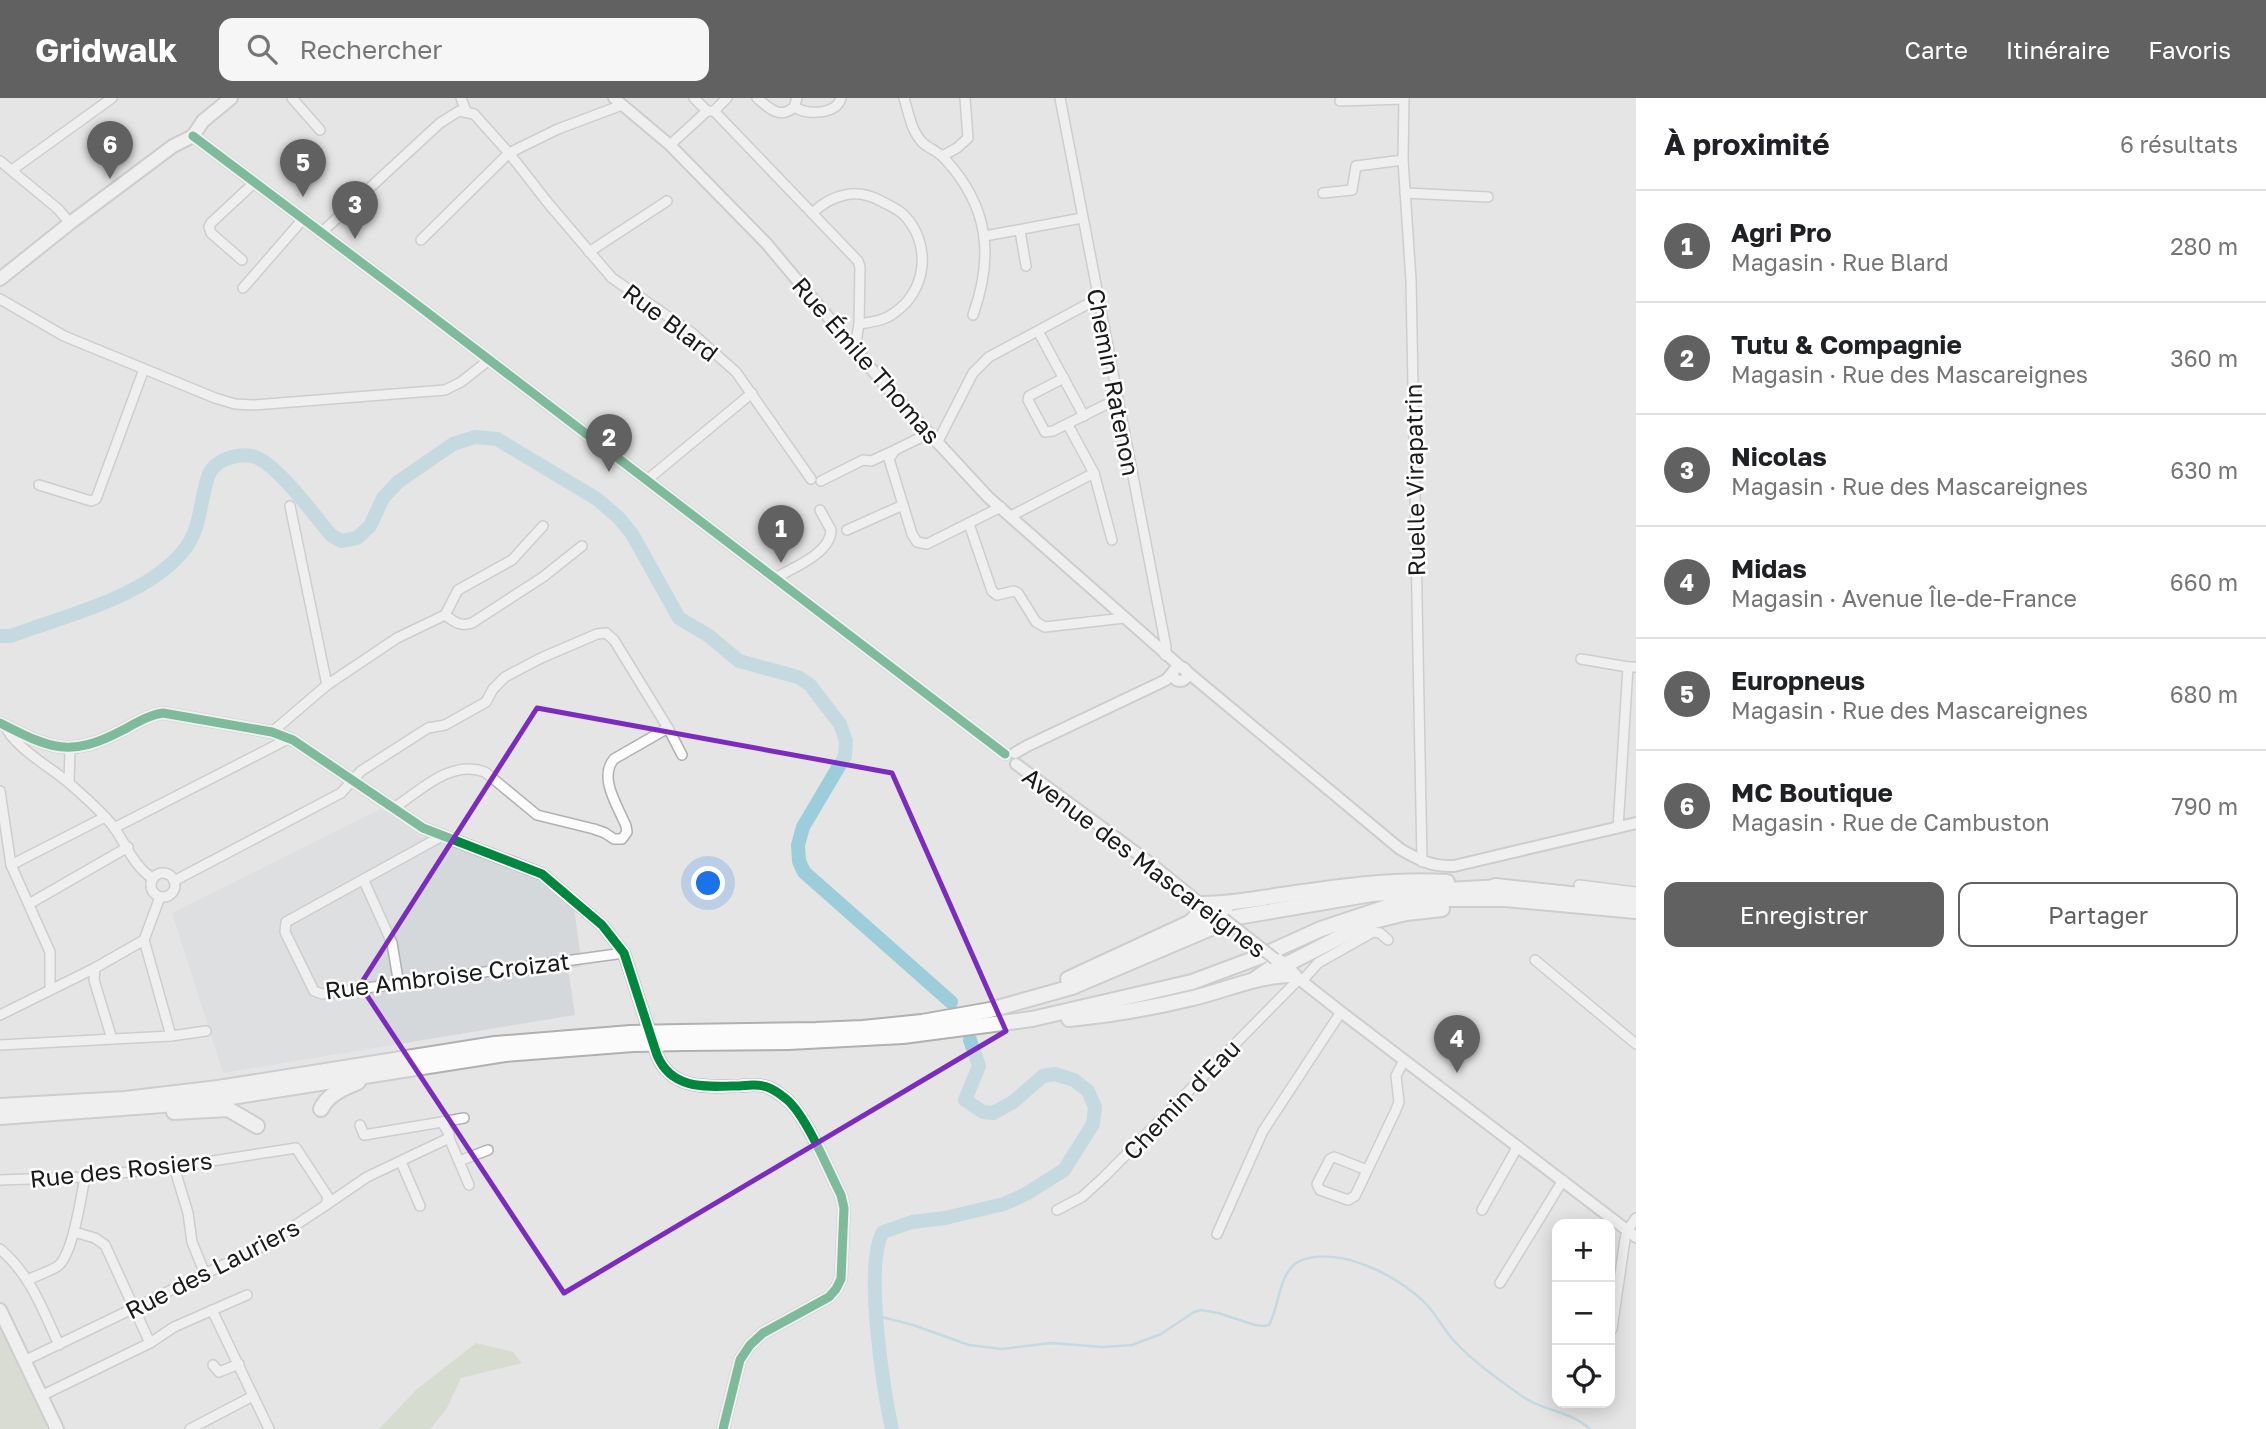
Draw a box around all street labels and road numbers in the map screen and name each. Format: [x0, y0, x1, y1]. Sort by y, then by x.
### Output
street label: Rue Émile Thomas [787, 271, 947, 449]
street label: Rue Blard [618, 277, 724, 367]
street label: Chemin Ratenon [1082, 286, 1146, 478]
street label: Ruelle Virapatrin [1398, 383, 1430, 577]
street label: Avenue des Mascareignes [1018, 761, 1272, 963]
street label: Rue Ambroise Croizat [323, 946, 571, 1004]
street label: Chemin d'Eau [1116, 1033, 1246, 1165]
street label: Rue des Rosiers [28, 1145, 214, 1193]
street label: Rue des Lauriers [120, 1212, 304, 1324]

